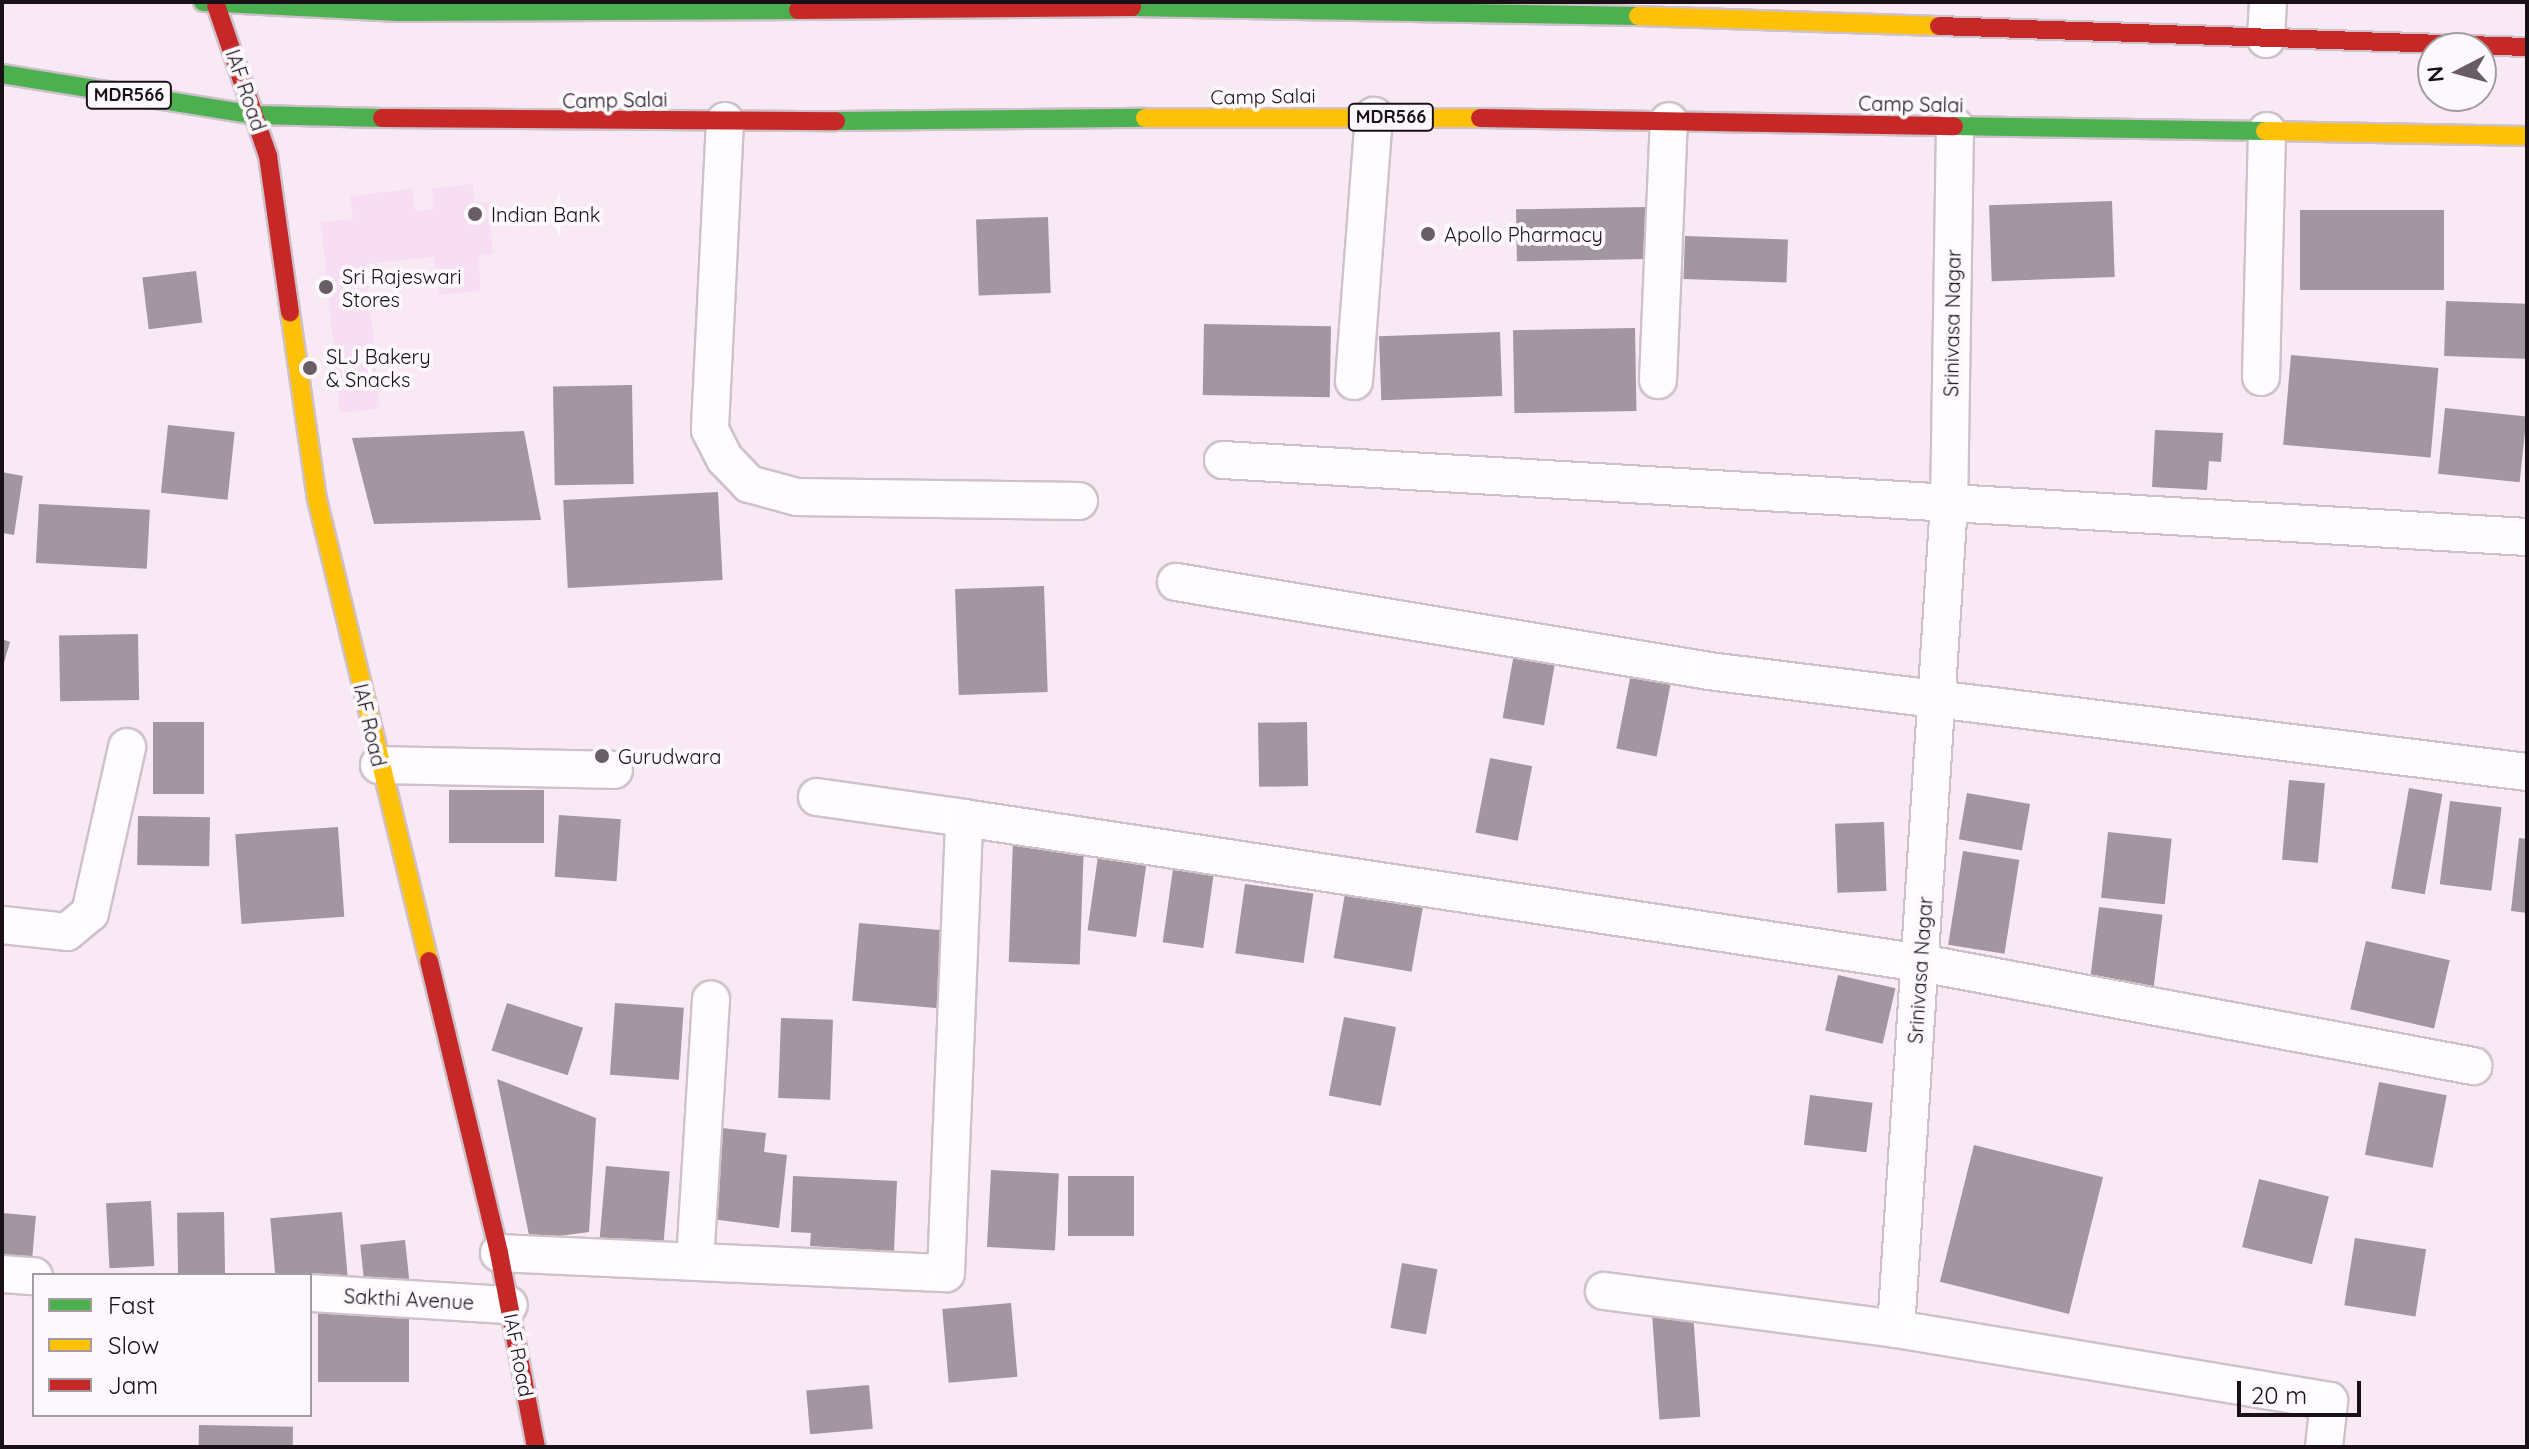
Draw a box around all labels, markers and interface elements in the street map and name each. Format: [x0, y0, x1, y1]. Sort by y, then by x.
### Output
north arrow [2417, 32, 2497, 112]
street label: IAF Road [221, 46, 271, 134]
text: N [2420, 65, 2450, 84]
road number: MDR566 [85, 81, 173, 109]
street label: Camp Salai [1210, 83, 1316, 109]
street label: Camp Salai [562, 87, 668, 113]
street label: Camp Salai [1858, 91, 1964, 117]
road number: MDR566 [1347, 103, 1435, 131]
place label: Indian Bank [491, 202, 600, 226]
marker: Indian Bank [466, 205, 484, 223]
place label: Apollo Pharmacy [1444, 222, 1603, 246]
marker: Apollo Pharmacy [1419, 225, 1437, 243]
street label: Srinivasa Nagar [1939, 249, 1965, 397]
place label: Sri Rajeswari Stores [342, 264, 462, 311]
marker: Sri Rajeswari Stores [317, 278, 335, 296]
place label: SLJ Bakery & Snacks [326, 344, 431, 391]
marker: SLJ Bakery & Snacks [301, 359, 319, 377]
street label: IAF Road [349, 681, 391, 769]
place label: Gurudwara [618, 744, 721, 768]
marker: Gurudwara [593, 747, 611, 765]
street label: Srinivasa Nagar [1903, 895, 1937, 1045]
legend [32, 1273, 312, 1417]
street label: Sakthi Avenue [343, 1284, 475, 1314]
text: Fast [108, 1290, 155, 1320]
street label: IAF Road [499, 1311, 539, 1399]
text: Slow [108, 1330, 159, 1360]
scale bar [2241, 1365, 2365, 1415]
text: Jam [108, 1370, 158, 1400]
text: 20 m [2251, 1380, 2307, 1410]

